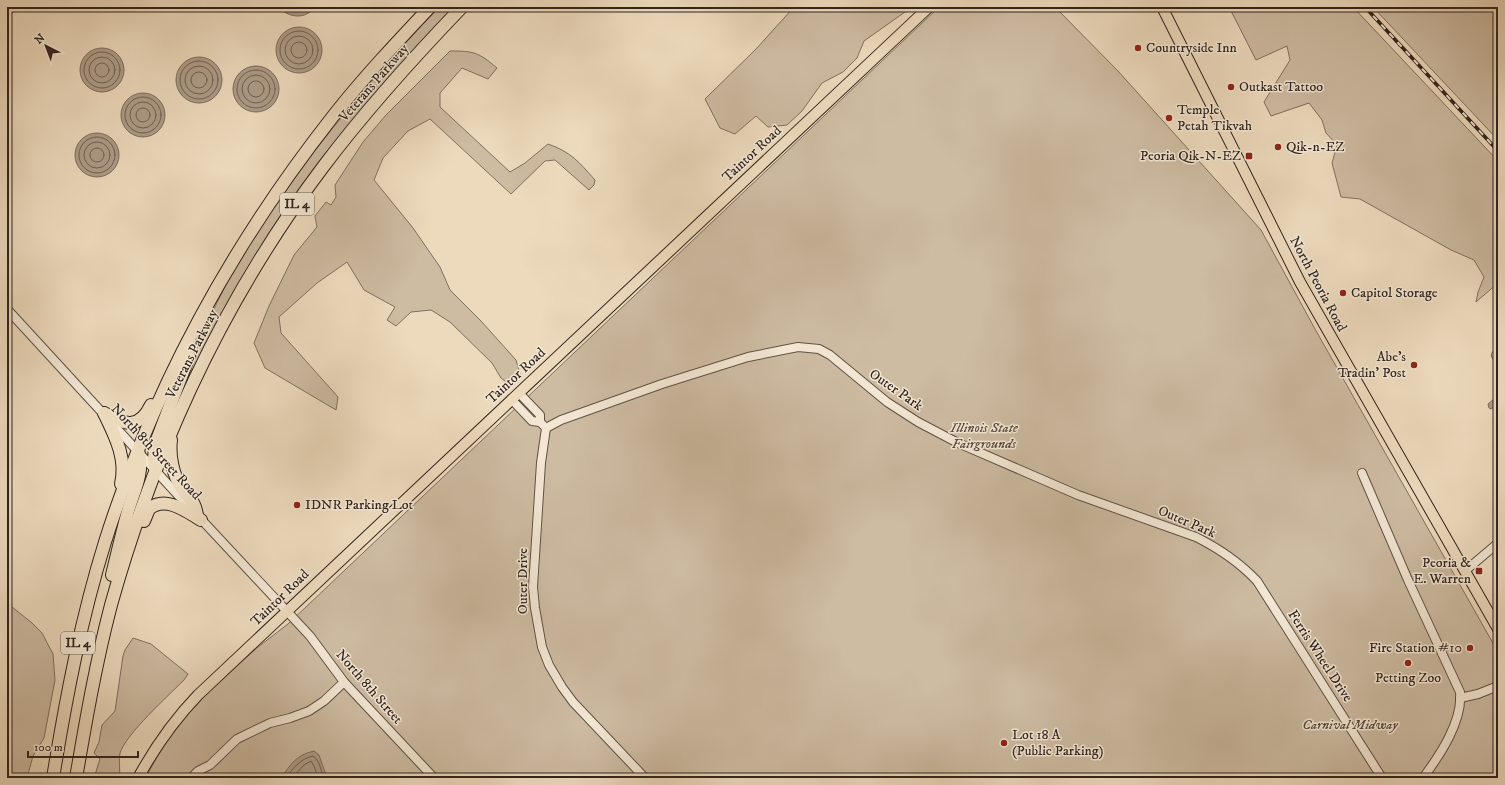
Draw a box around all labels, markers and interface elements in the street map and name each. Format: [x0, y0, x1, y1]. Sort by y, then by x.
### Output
north arrow [26, 26, 66, 66]
text: N [32, 31, 48, 48]
place label: Countryside Inn [1146, 39, 1238, 57]
street label: Veterans Parkway [334, 40, 413, 127]
marker: Countryside Inn [1133, 43, 1143, 53]
place label: Outkast Tattoo [1239, 78, 1323, 96]
marker: Outkast Tattoo [1226, 82, 1236, 92]
place label: Temple Petah Tikvah [1177, 101, 1253, 135]
marker: Temple Petah Tikvah [1164, 113, 1174, 123]
street label: Taintor Road [719, 122, 785, 186]
place label: Qik-n-EZ [1286, 138, 1345, 156]
marker: Qik-n-EZ [1273, 142, 1283, 152]
place label: Peoria Qik-N-EZ [1140, 147, 1241, 165]
marker: Peoria Qik-N-EZ [1244, 151, 1254, 161]
road number: IL 4 [280, 193, 314, 215]
street label: North Peoria Road [1285, 233, 1351, 335]
place label: Capitol Storage [1351, 284, 1438, 302]
marker: Capitol Storage [1338, 288, 1348, 298]
street label: Veterans Parkway [161, 306, 222, 403]
street label: Taintor Road [483, 344, 549, 408]
place label: Abe's Tradin' Post [1337, 348, 1407, 382]
marker: Abe's Tradin' Post [1409, 360, 1419, 370]
street label: Outer Park [866, 365, 926, 415]
street label: North 8th Street Road [107, 400, 205, 504]
park label: Illinois State Fairgrounds [949, 419, 1019, 453]
place label: IDNR Parking Lot [305, 496, 414, 514]
marker: IDNR Parking Lot [292, 500, 302, 510]
street label: Outer Park [1155, 502, 1219, 542]
street label: Outer Drive [514, 548, 532, 614]
place label: Peoria & E. Warren [1413, 554, 1472, 588]
street label: Taintor Road [247, 566, 313, 630]
marker: Peoria & E. Warren [1474, 566, 1484, 576]
street label: Ferris Wheel Drive [1284, 607, 1357, 706]
road number: IL 4 [61, 632, 95, 654]
place label: Fire Station #10 [1369, 639, 1462, 657]
marker: Fire Station #10 [1465, 643, 1475, 653]
street label: North 8th Street [332, 646, 407, 728]
marker: Petting Zoo [1403, 658, 1413, 668]
place label: Petting Zoo [1375, 669, 1441, 687]
park label: Carnival Midway [1302, 716, 1399, 734]
place label: Lot 18 A (Public Parking) [1012, 726, 1104, 760]
scale bar [28, 733, 138, 759]
marker: Lot 18 A (Public Parking) [999, 738, 1009, 748]
text: 100 m [34, 740, 63, 755]

